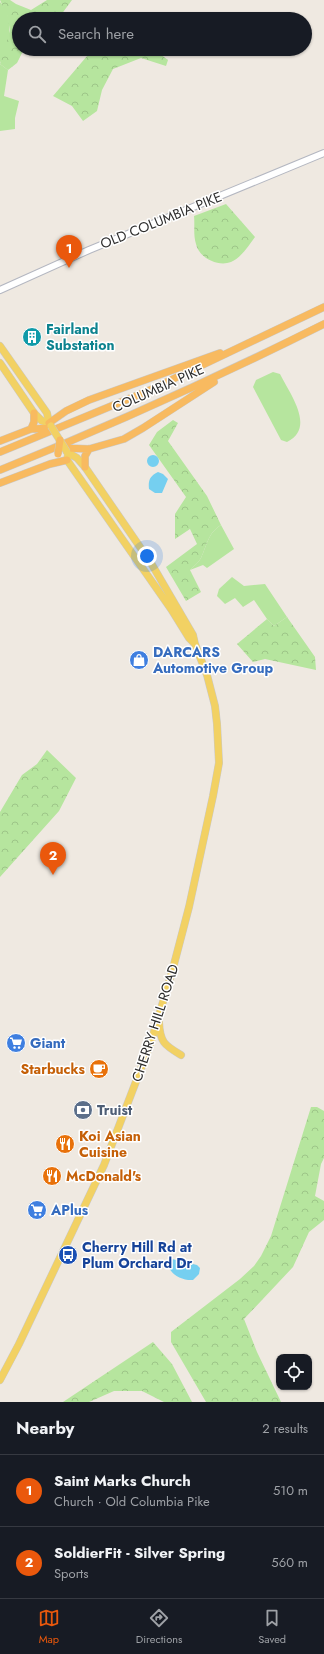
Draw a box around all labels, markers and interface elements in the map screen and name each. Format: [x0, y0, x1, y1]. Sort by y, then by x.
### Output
search box [12, 12, 312, 56]
icon: search [26, 23, 48, 45]
text: Search here [58, 23, 134, 45]
street label: OLD COLUMBIA PIKE [97, 186, 225, 254]
pin: 1 [56, 235, 82, 268]
place label: Fairland Substation [46, 319, 114, 355]
building icon: Fairland Substation [21, 326, 43, 348]
street label: COLUMBIA PIKE [109, 359, 207, 417]
your location [137, 546, 157, 566]
place label: DARCARS Automotive Group [152, 642, 273, 678]
shop icon: DARCARS Automotive Group [128, 649, 150, 671]
pin: 2 [40, 842, 66, 875]
street label: CHERRY HILL ROAD [127, 962, 183, 1084]
supermarket icon: Giant [5, 1032, 27, 1054]
place label: Giant [30, 1033, 66, 1053]
cafe icon: Starbucks [88, 1058, 110, 1080]
place label: Starbucks [20, 1059, 86, 1079]
bank icon: Truist [72, 1099, 94, 1121]
place label: Truist [97, 1100, 133, 1120]
place label: Koi Asian Cuisine [79, 1126, 141, 1162]
restaurant icon: Koi Asian Cuisine [54, 1133, 76, 1155]
restaurant icon: McDonald's [41, 1165, 63, 1187]
place label: McDonald's [66, 1166, 142, 1186]
supermarket icon: APlus [26, 1199, 48, 1221]
place label: APlus [50, 1200, 89, 1220]
place label: Cherry Hill Rd at Plum Orchard Dr [82, 1237, 193, 1273]
bus stop icon: Cherry Hill Rd at Plum Orchard Dr [57, 1244, 79, 1266]
map controls [276, 1354, 312, 1390]
button: locate [276, 1354, 312, 1390]
text: Nearby [16, 1416, 74, 1440]
text: 2 results [262, 1419, 308, 1438]
text: Saint Marks Church [54, 1470, 191, 1492]
text: 1 [26, 1481, 32, 1500]
text: 510 m [273, 1481, 308, 1500]
text: Church · Old Columbia Pike [54, 1492, 210, 1511]
text: SoldierFit - Silver Spring [54, 1542, 225, 1564]
text: 2 [25, 1553, 33, 1572]
text: 560 m [271, 1553, 308, 1572]
text: Sports [54, 1564, 88, 1583]
tab: Map [38, 1607, 60, 1647]
tab: Directions [136, 1607, 182, 1647]
tab: Saved [258, 1607, 286, 1647]

